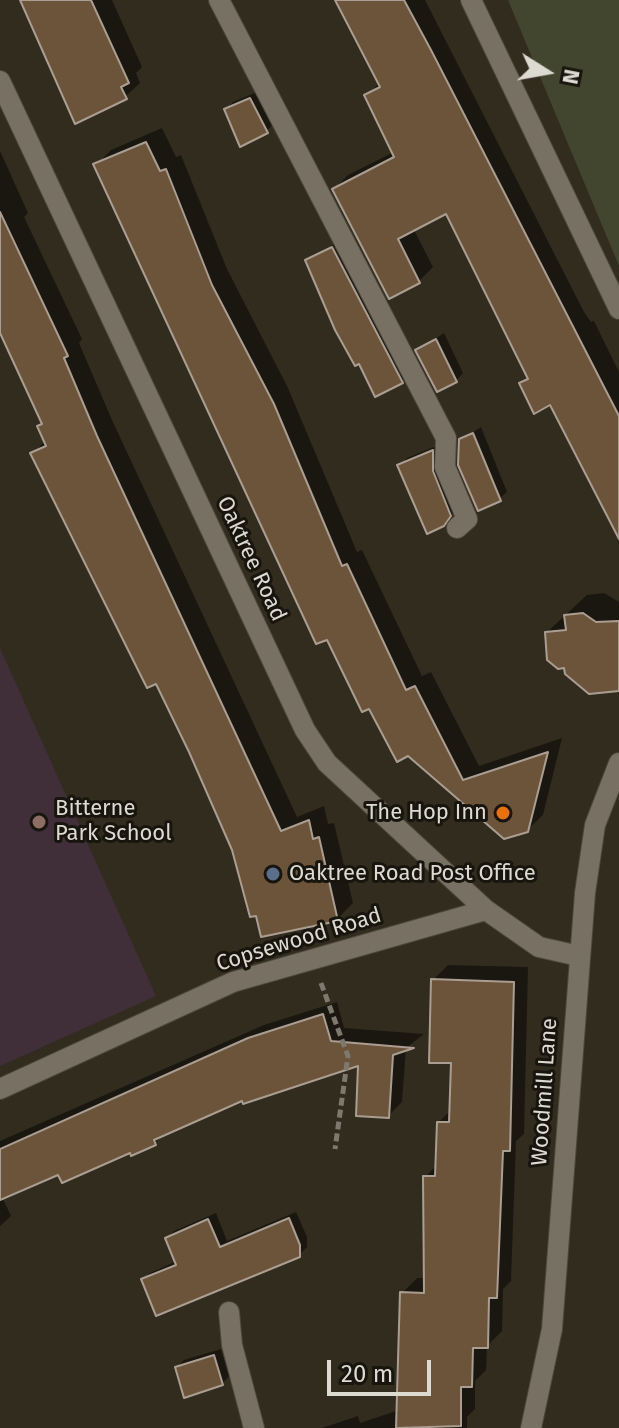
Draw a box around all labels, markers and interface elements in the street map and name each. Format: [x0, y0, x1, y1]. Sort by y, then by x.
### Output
north arrow [507, 32, 587, 112]
text: N [556, 67, 586, 86]
street label: Oaktree Road [211, 492, 291, 626]
place label: Bitterne Park School [55, 796, 172, 848]
place label: The Hop Inn [366, 800, 487, 826]
marker: The Hop Inn [494, 804, 512, 822]
marker: Bitterne Park School [30, 813, 48, 831]
place label: Oaktree Road Post Office [289, 861, 536, 887]
marker: Oaktree Road Post Office [264, 865, 282, 883]
street label: Copsewood Road [213, 902, 385, 978]
street label: Woodmill Lane [527, 1017, 563, 1167]
scale bar [331, 1344, 435, 1394]
text: 20 m [341, 1360, 393, 1388]

